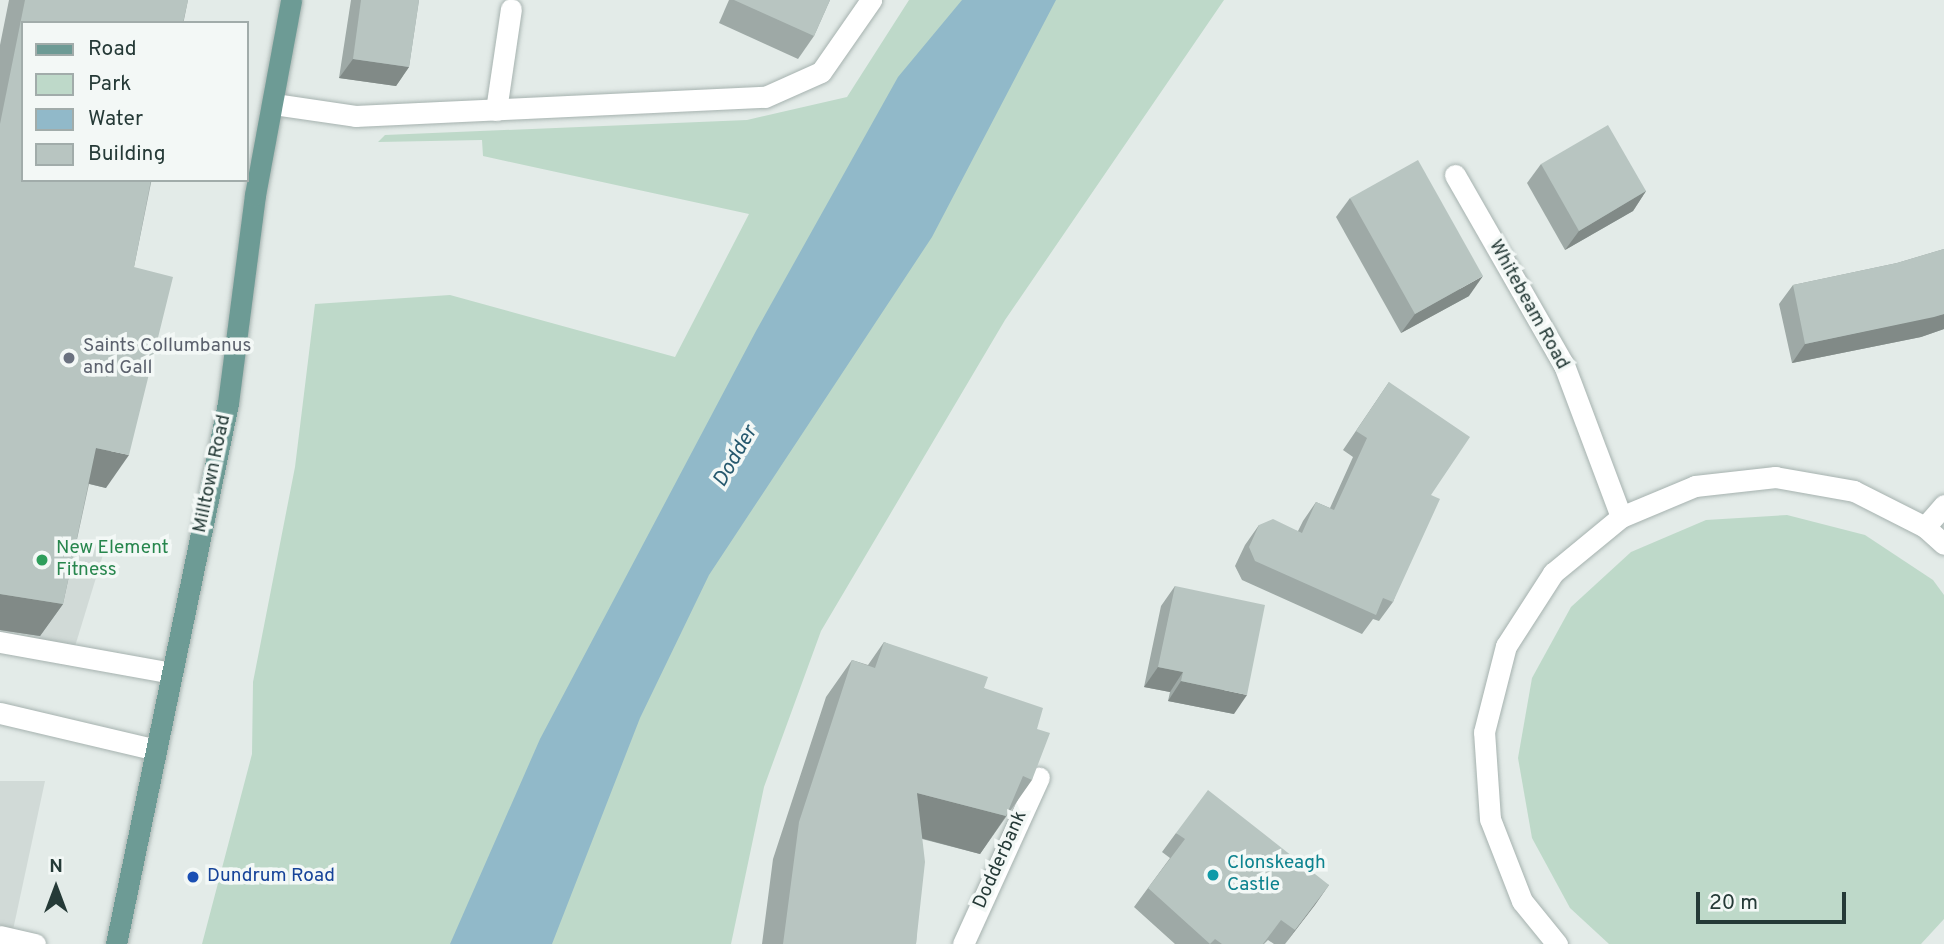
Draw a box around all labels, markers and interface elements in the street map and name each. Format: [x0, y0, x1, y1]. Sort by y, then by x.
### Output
legend [21, 21, 248, 182]
text: Road [88, 36, 137, 63]
text: Park [88, 71, 131, 98]
text: Water [88, 106, 143, 133]
text: Building [88, 141, 166, 168]
street label: Whitebeam Road [1483, 236, 1573, 374]
place label: Saints Collumbanus and Gall [83, 336, 251, 380]
marker: Saints Collumbanus and Gall [61, 350, 77, 366]
street label: Milltown Road [189, 413, 237, 535]
water label: Dodder [708, 422, 764, 492]
place label: New Element Fitness [56, 538, 169, 582]
marker: New Element Fitness [34, 552, 50, 568]
street label: Dodderbank [969, 808, 1033, 912]
north arrow [21, 853, 91, 923]
place label: Clonskeagh Castle [1227, 853, 1326, 897]
text: N [49, 855, 63, 879]
place label: Dundrum Road [207, 866, 335, 888]
marker: Clonskeagh Castle [1205, 867, 1221, 883]
marker: Dundrum Road [185, 869, 201, 885]
scale bar [1699, 878, 1850, 922]
text: 20 m [1709, 890, 1758, 917]

